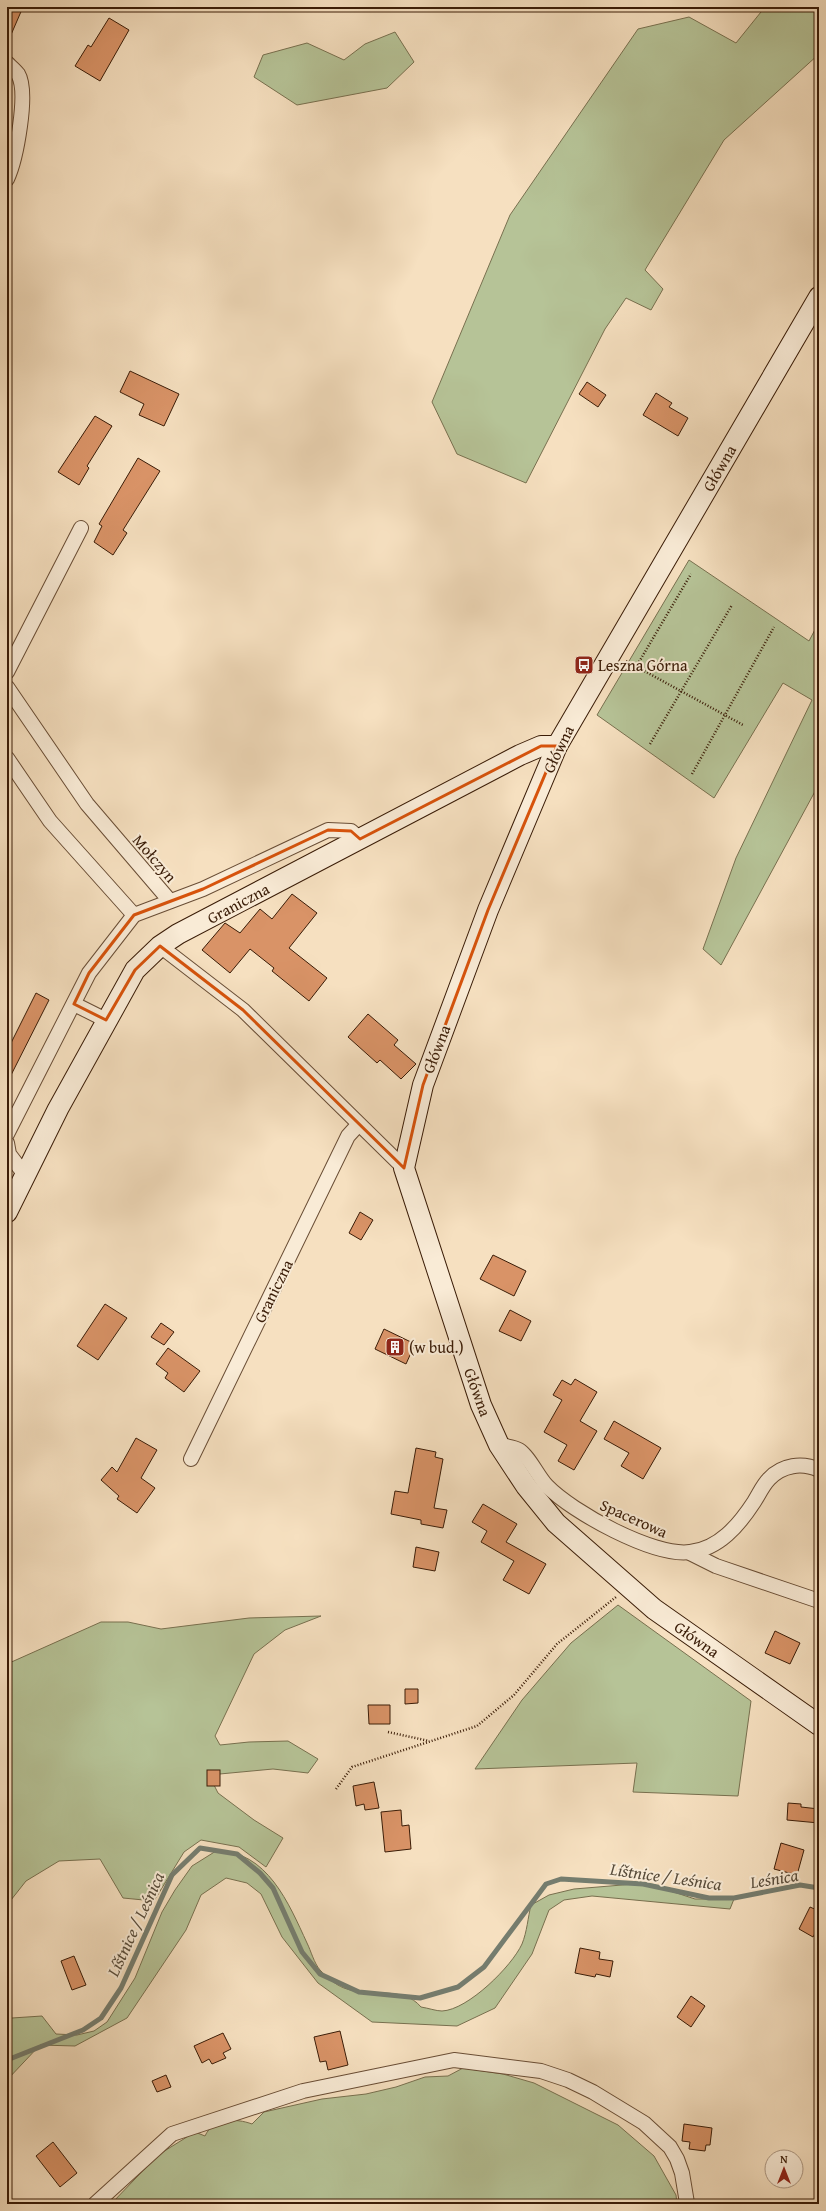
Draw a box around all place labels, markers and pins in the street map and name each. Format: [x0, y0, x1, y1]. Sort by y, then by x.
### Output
place label: Leszna Górna [598, 653, 688, 677]
bus stop icon: Leszna Górna [573, 654, 595, 676]
place label: (w bud.) [409, 1335, 464, 1359]
building icon: (w bud.) [384, 1336, 406, 1358]

